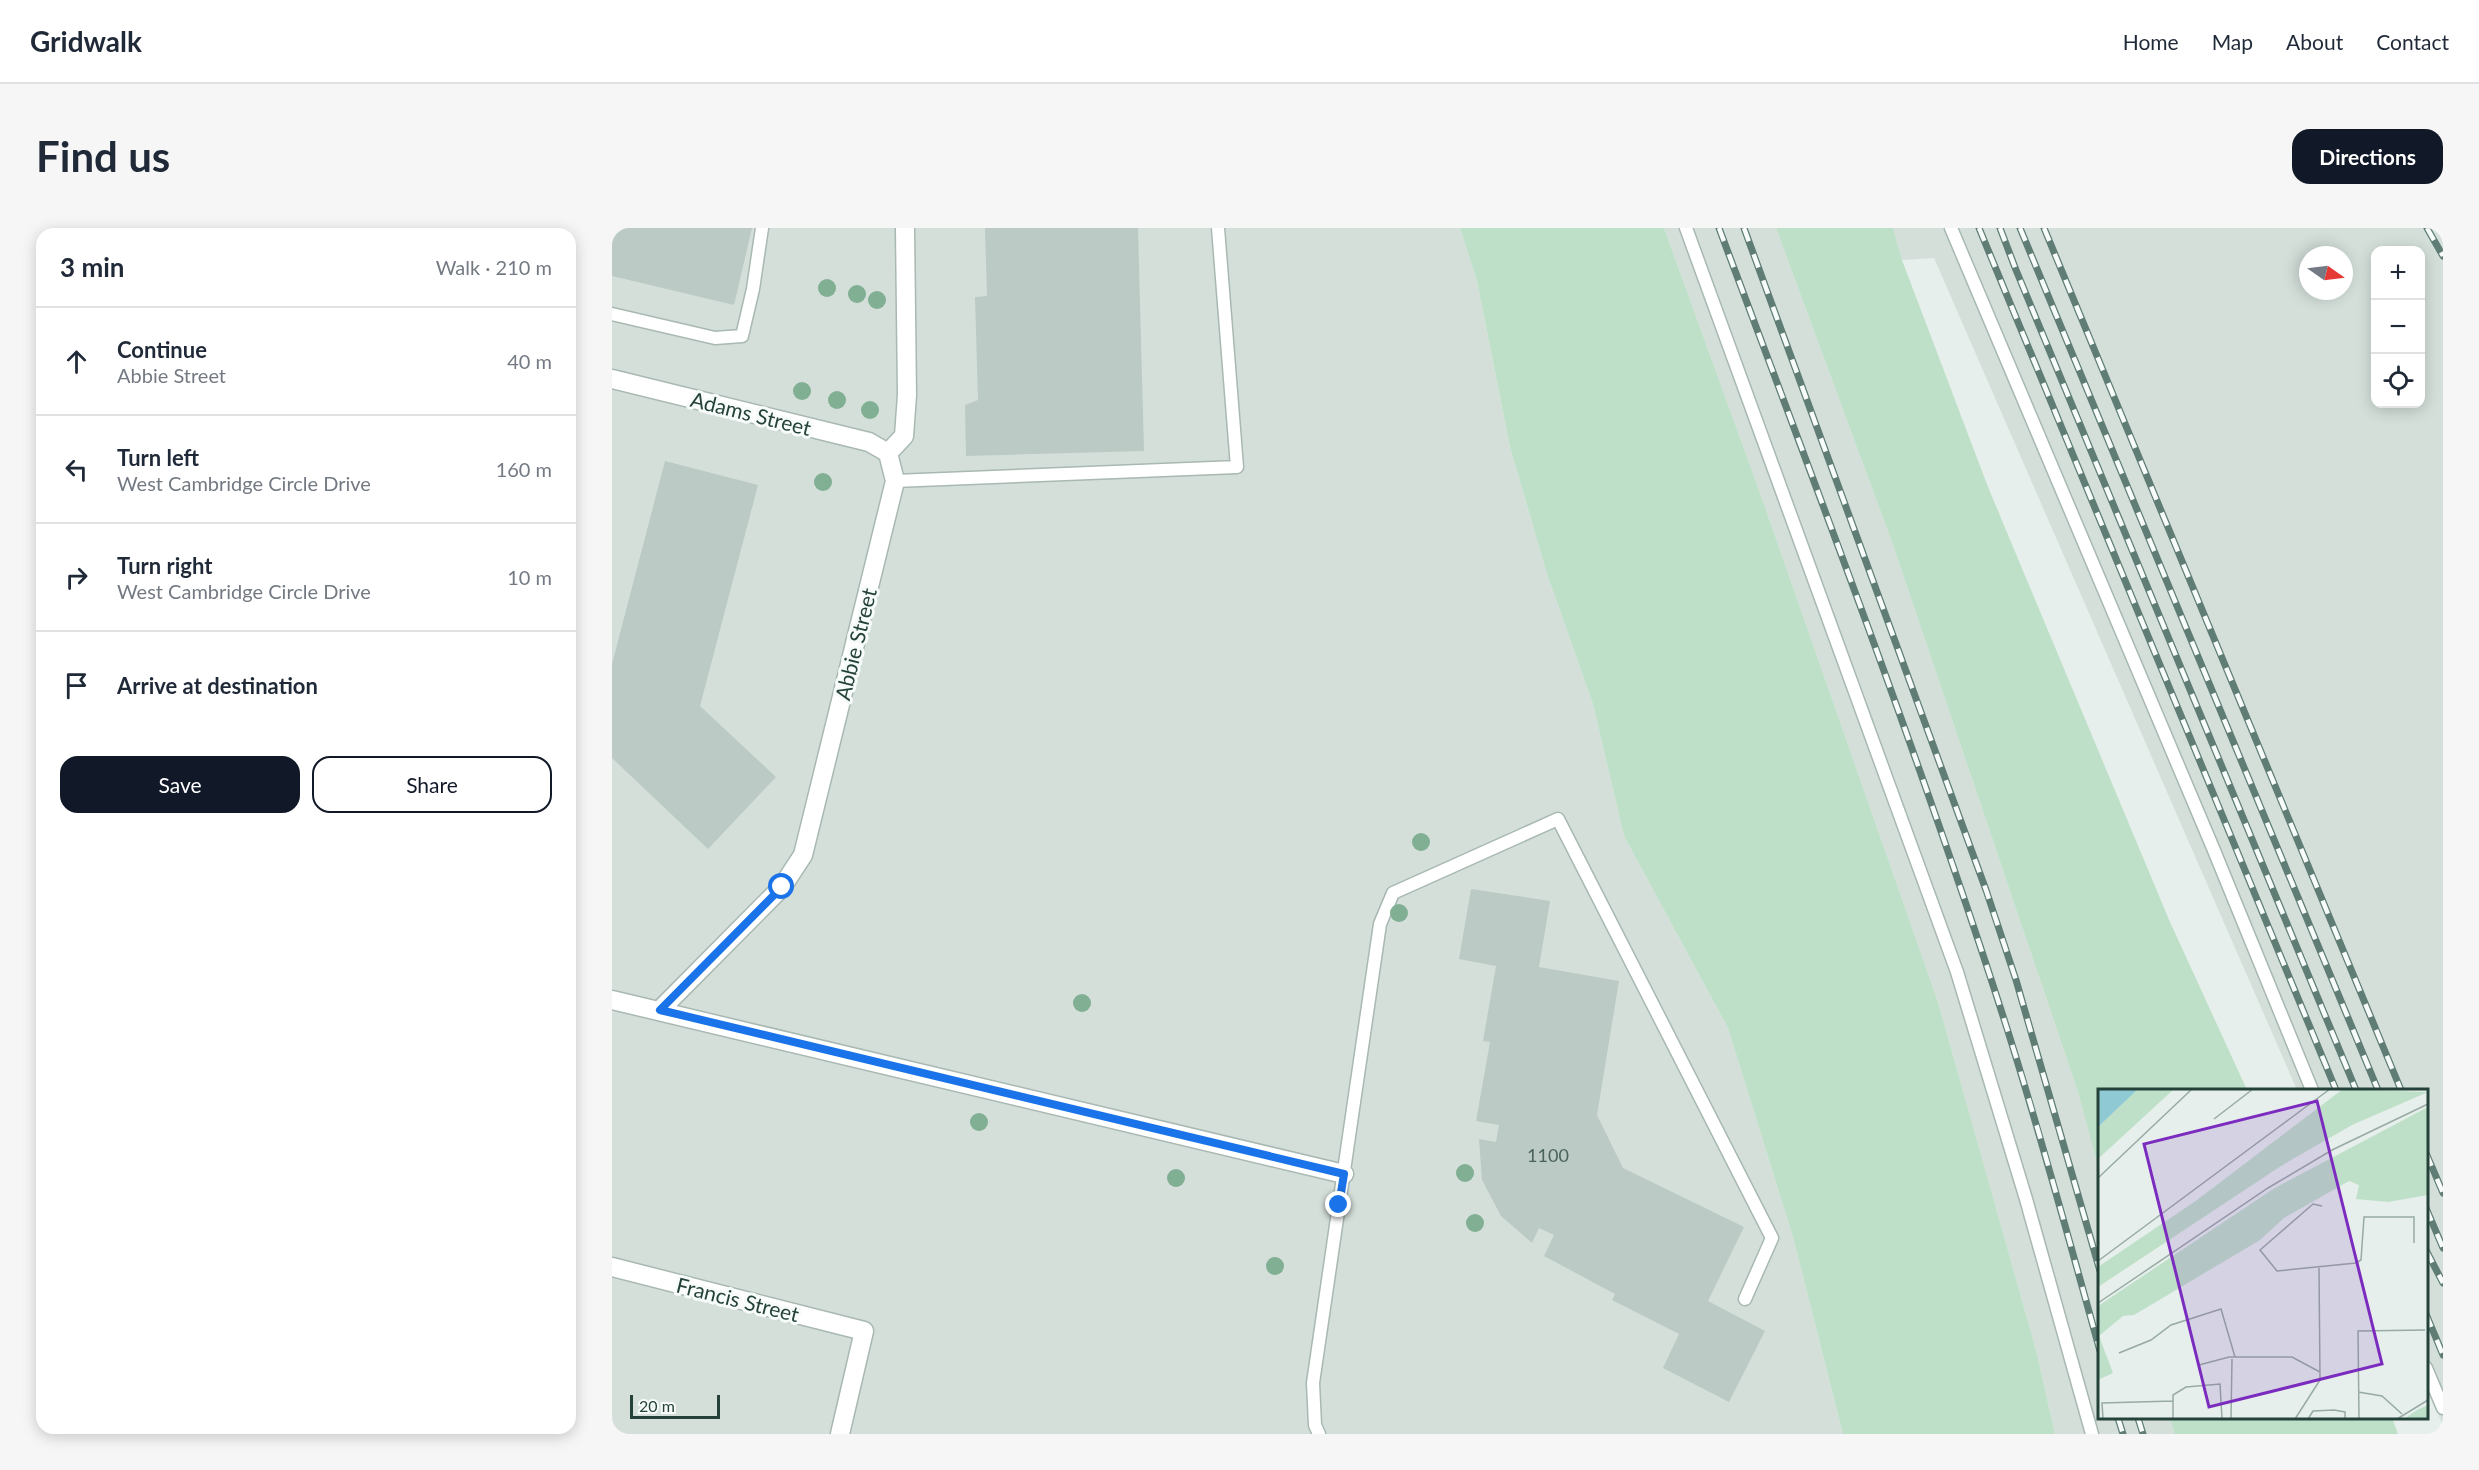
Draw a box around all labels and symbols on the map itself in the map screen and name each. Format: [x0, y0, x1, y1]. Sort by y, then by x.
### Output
north arrow [2299, 246, 2353, 300]
street label: Adams Street [688, 386, 814, 440]
street label: Abbie Street [829, 585, 881, 703]
route start [768, 873, 794, 899]
inset map [2098, 1089, 2428, 1419]
house number: 1100 [1527, 1144, 1569, 1166]
route end [1325, 1191, 1351, 1217]
street label: Francis Street [674, 1272, 802, 1326]
scale bar [630, 1392, 720, 1420]

